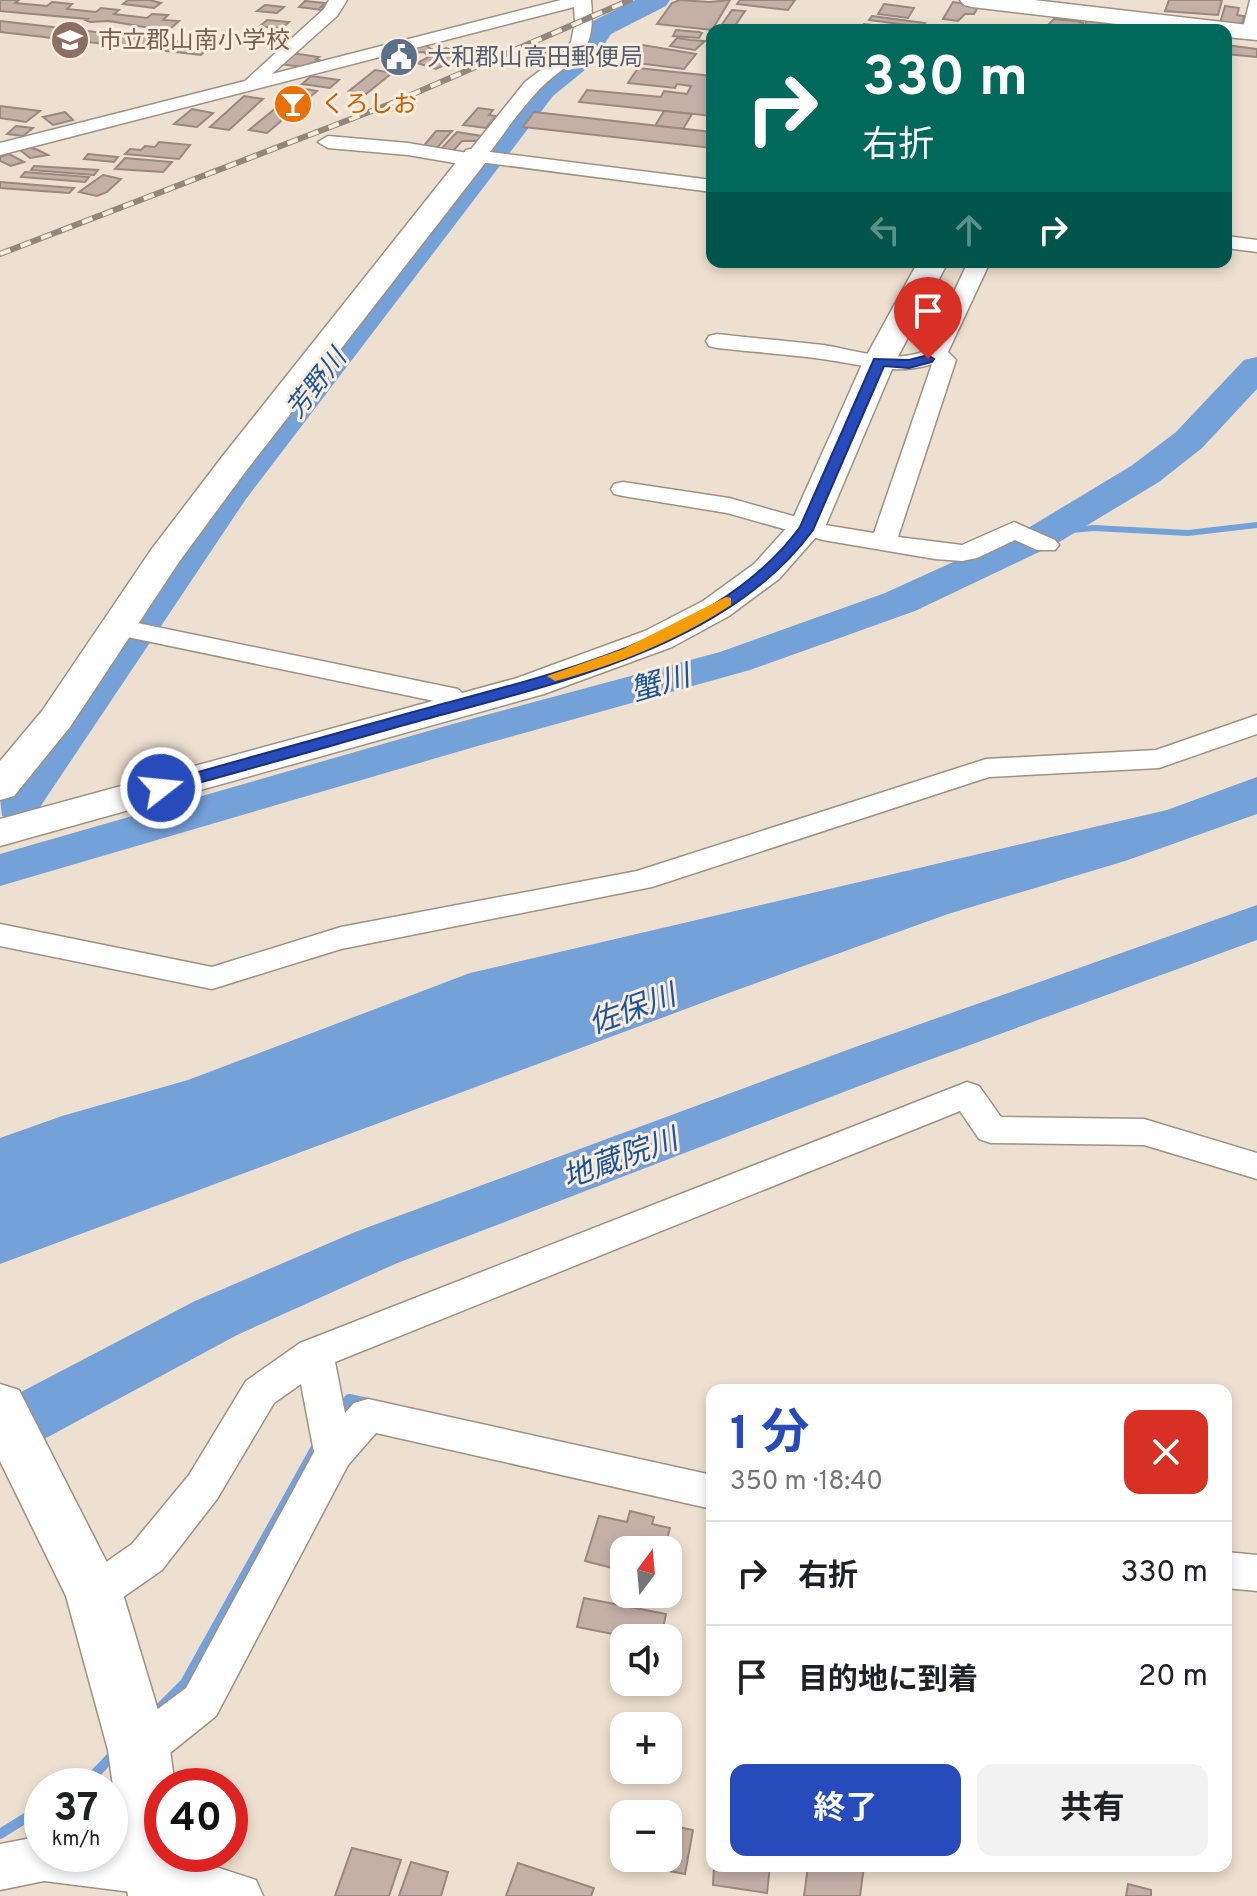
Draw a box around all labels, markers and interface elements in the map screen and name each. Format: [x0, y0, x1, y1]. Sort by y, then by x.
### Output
school or university icon: 市立郡山南小学校 [49, 19, 91, 61]
place label: 市立郡山南小学校 [98, 27, 290, 57]
public building icon: 大和郡山高田郵便局 [378, 36, 420, 78]
place label: 大和郡山高田郵便局 [427, 44, 643, 74]
text: 330 m [862, 45, 1028, 115]
icon: right [730, 56, 834, 160]
bar icon: くろしお [272, 83, 314, 125]
place label: くろしお [321, 91, 417, 121]
text: 右折 [862, 124, 934, 170]
icon: left [863, 208, 907, 252]
icon: ahead [947, 208, 991, 252]
icon: right [1031, 208, 1075, 252]
pin [894, 277, 962, 359]
icon: arrive [906, 289, 950, 333]
water label: 芳野川 [281, 341, 357, 425]
water label: 蟹川 [627, 659, 698, 711]
position arrow [119, 746, 203, 830]
water label: 佐保川 [584, 978, 684, 1044]
water label: 地蔵院川 [558, 1121, 686, 1198]
text: 1 分 [730, 1406, 809, 1466]
button: close [1124, 1410, 1208, 1494]
text: 350 m · 18:40 [730, 1466, 883, 1499]
north arrow [610, 1536, 682, 1608]
map controls [610, 1536, 682, 1872]
icon: right [730, 1551, 774, 1595]
text: 330 m [1120, 1555, 1208, 1592]
text: 右折 [798, 1559, 858, 1596]
button: sound [610, 1624, 682, 1696]
icon: arrive [730, 1655, 774, 1699]
text: 20 m [1138, 1659, 1208, 1696]
text: 目的地に到着 [798, 1663, 978, 1700]
button: + [610, 1712, 682, 1784]
button: 終了 [730, 1764, 961, 1856]
button: 共有 [977, 1764, 1208, 1856]
speed limit sign: 40 [144, 1768, 248, 1872]
text: 37 [54, 1785, 98, 1835]
button: − [610, 1800, 682, 1872]
text: km/h [52, 1827, 100, 1853]

